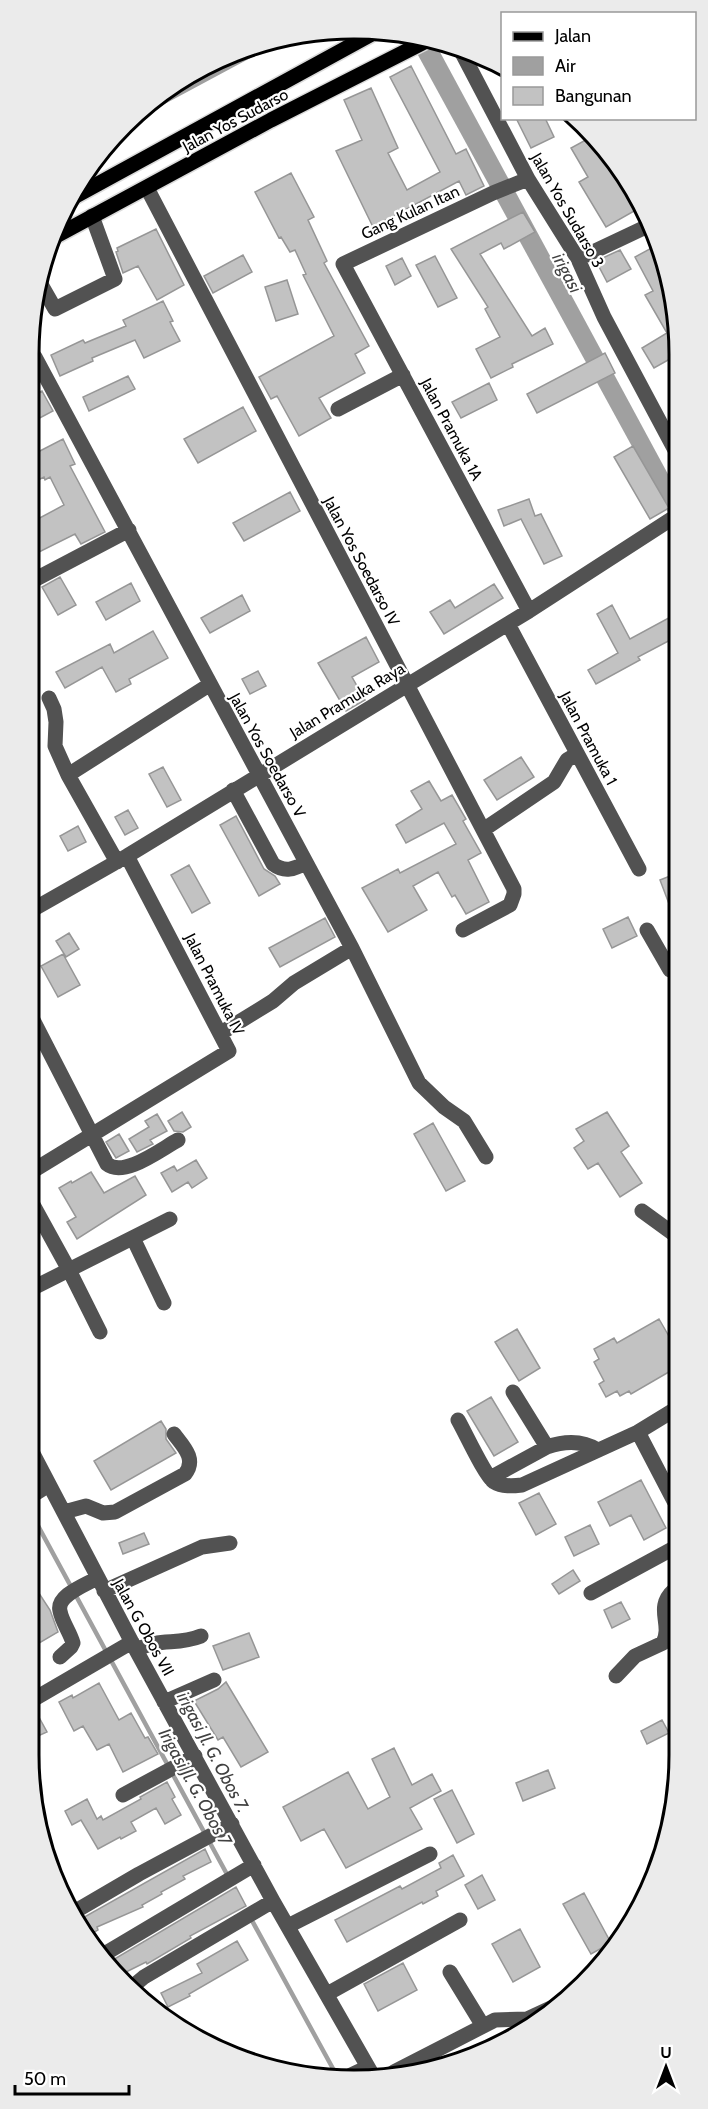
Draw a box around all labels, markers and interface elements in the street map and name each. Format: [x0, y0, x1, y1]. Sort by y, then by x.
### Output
legend [501, 12, 696, 120]
text: Jalan [554, 25, 591, 47]
text: Air [555, 55, 576, 77]
street label: Jalan Yos Sudarso [178, 84, 292, 157]
text: Bangunan [555, 85, 632, 107]
street label: Jalan Yos Sudarso 3 [527, 149, 608, 271]
street label: Gang Kulan Itan [358, 181, 462, 243]
water label: irigasi [547, 249, 587, 298]
street label: Jalan Pramuka 1A [416, 374, 487, 484]
street label: Jalan Yos Soedarso IV [319, 493, 404, 629]
street label: Jalan Pramuka Raya [286, 658, 408, 743]
street label: Jalan Pramuka 1 [555, 687, 621, 788]
street label: Jalan Yos Soedarso V [225, 689, 310, 821]
street label: Jalan Pramuka IV [180, 929, 249, 1039]
street label: Jalan G Obos VII [109, 1575, 178, 1679]
water label: irigasi Jl. G. Obos 7. [172, 1688, 254, 1816]
water label: Irigasi Jl. G. Obos 7 [154, 1724, 237, 1851]
north arrow [636, 2037, 696, 2097]
text: U [660, 2043, 672, 2062]
scale bar [15, 2058, 129, 2096]
text: 50 m [24, 2068, 66, 2090]

